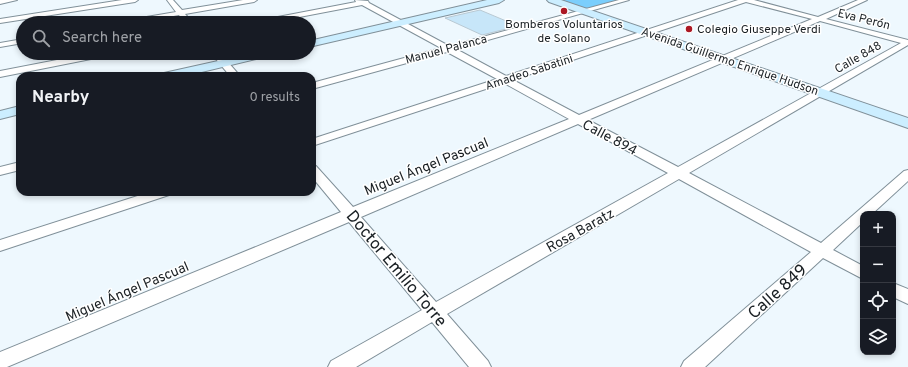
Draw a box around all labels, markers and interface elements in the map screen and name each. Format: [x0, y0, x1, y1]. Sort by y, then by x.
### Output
marker: Bomberos Voluntarios de Solano [559, 6, 569, 16]
street label: Eva Perón [836, 6, 892, 34]
search box [16, 16, 316, 60]
place label: Bomberos Voluntarios de Solano [505, 17, 623, 47]
place label: Colegio Giuseppe Verdi [697, 22, 821, 38]
street label: Avenida Guillermo Enrique Hudson [639, 24, 820, 100]
marker: Colegio Giuseppe Verdi [684, 24, 694, 34]
icon: search [30, 27, 52, 49]
text: Search here [62, 29, 142, 48]
street label: Manuel Palanca [404, 31, 489, 69]
street label: Calle 848 [832, 38, 885, 78]
street label: Amadeo Sabatini [483, 51, 575, 95]
text: Nearby [32, 87, 89, 109]
text: 0 results [249, 90, 300, 106]
street label: Calle 894 [579, 117, 640, 160]
street label: Miguel Ángel Pascual [362, 134, 491, 200]
street label: Doctor Emilio Torre [340, 206, 451, 332]
street label: Rosa Baratz [544, 206, 618, 257]
map controls [860, 211, 896, 355]
button: + [860, 211, 896, 247]
button: − [860, 247, 896, 283]
street label: Miguel Ángel Pascual [63, 258, 192, 326]
street label: Calle 849 [744, 260, 813, 325]
button: locate [860, 283, 896, 319]
button: layers [860, 319, 896, 355]

